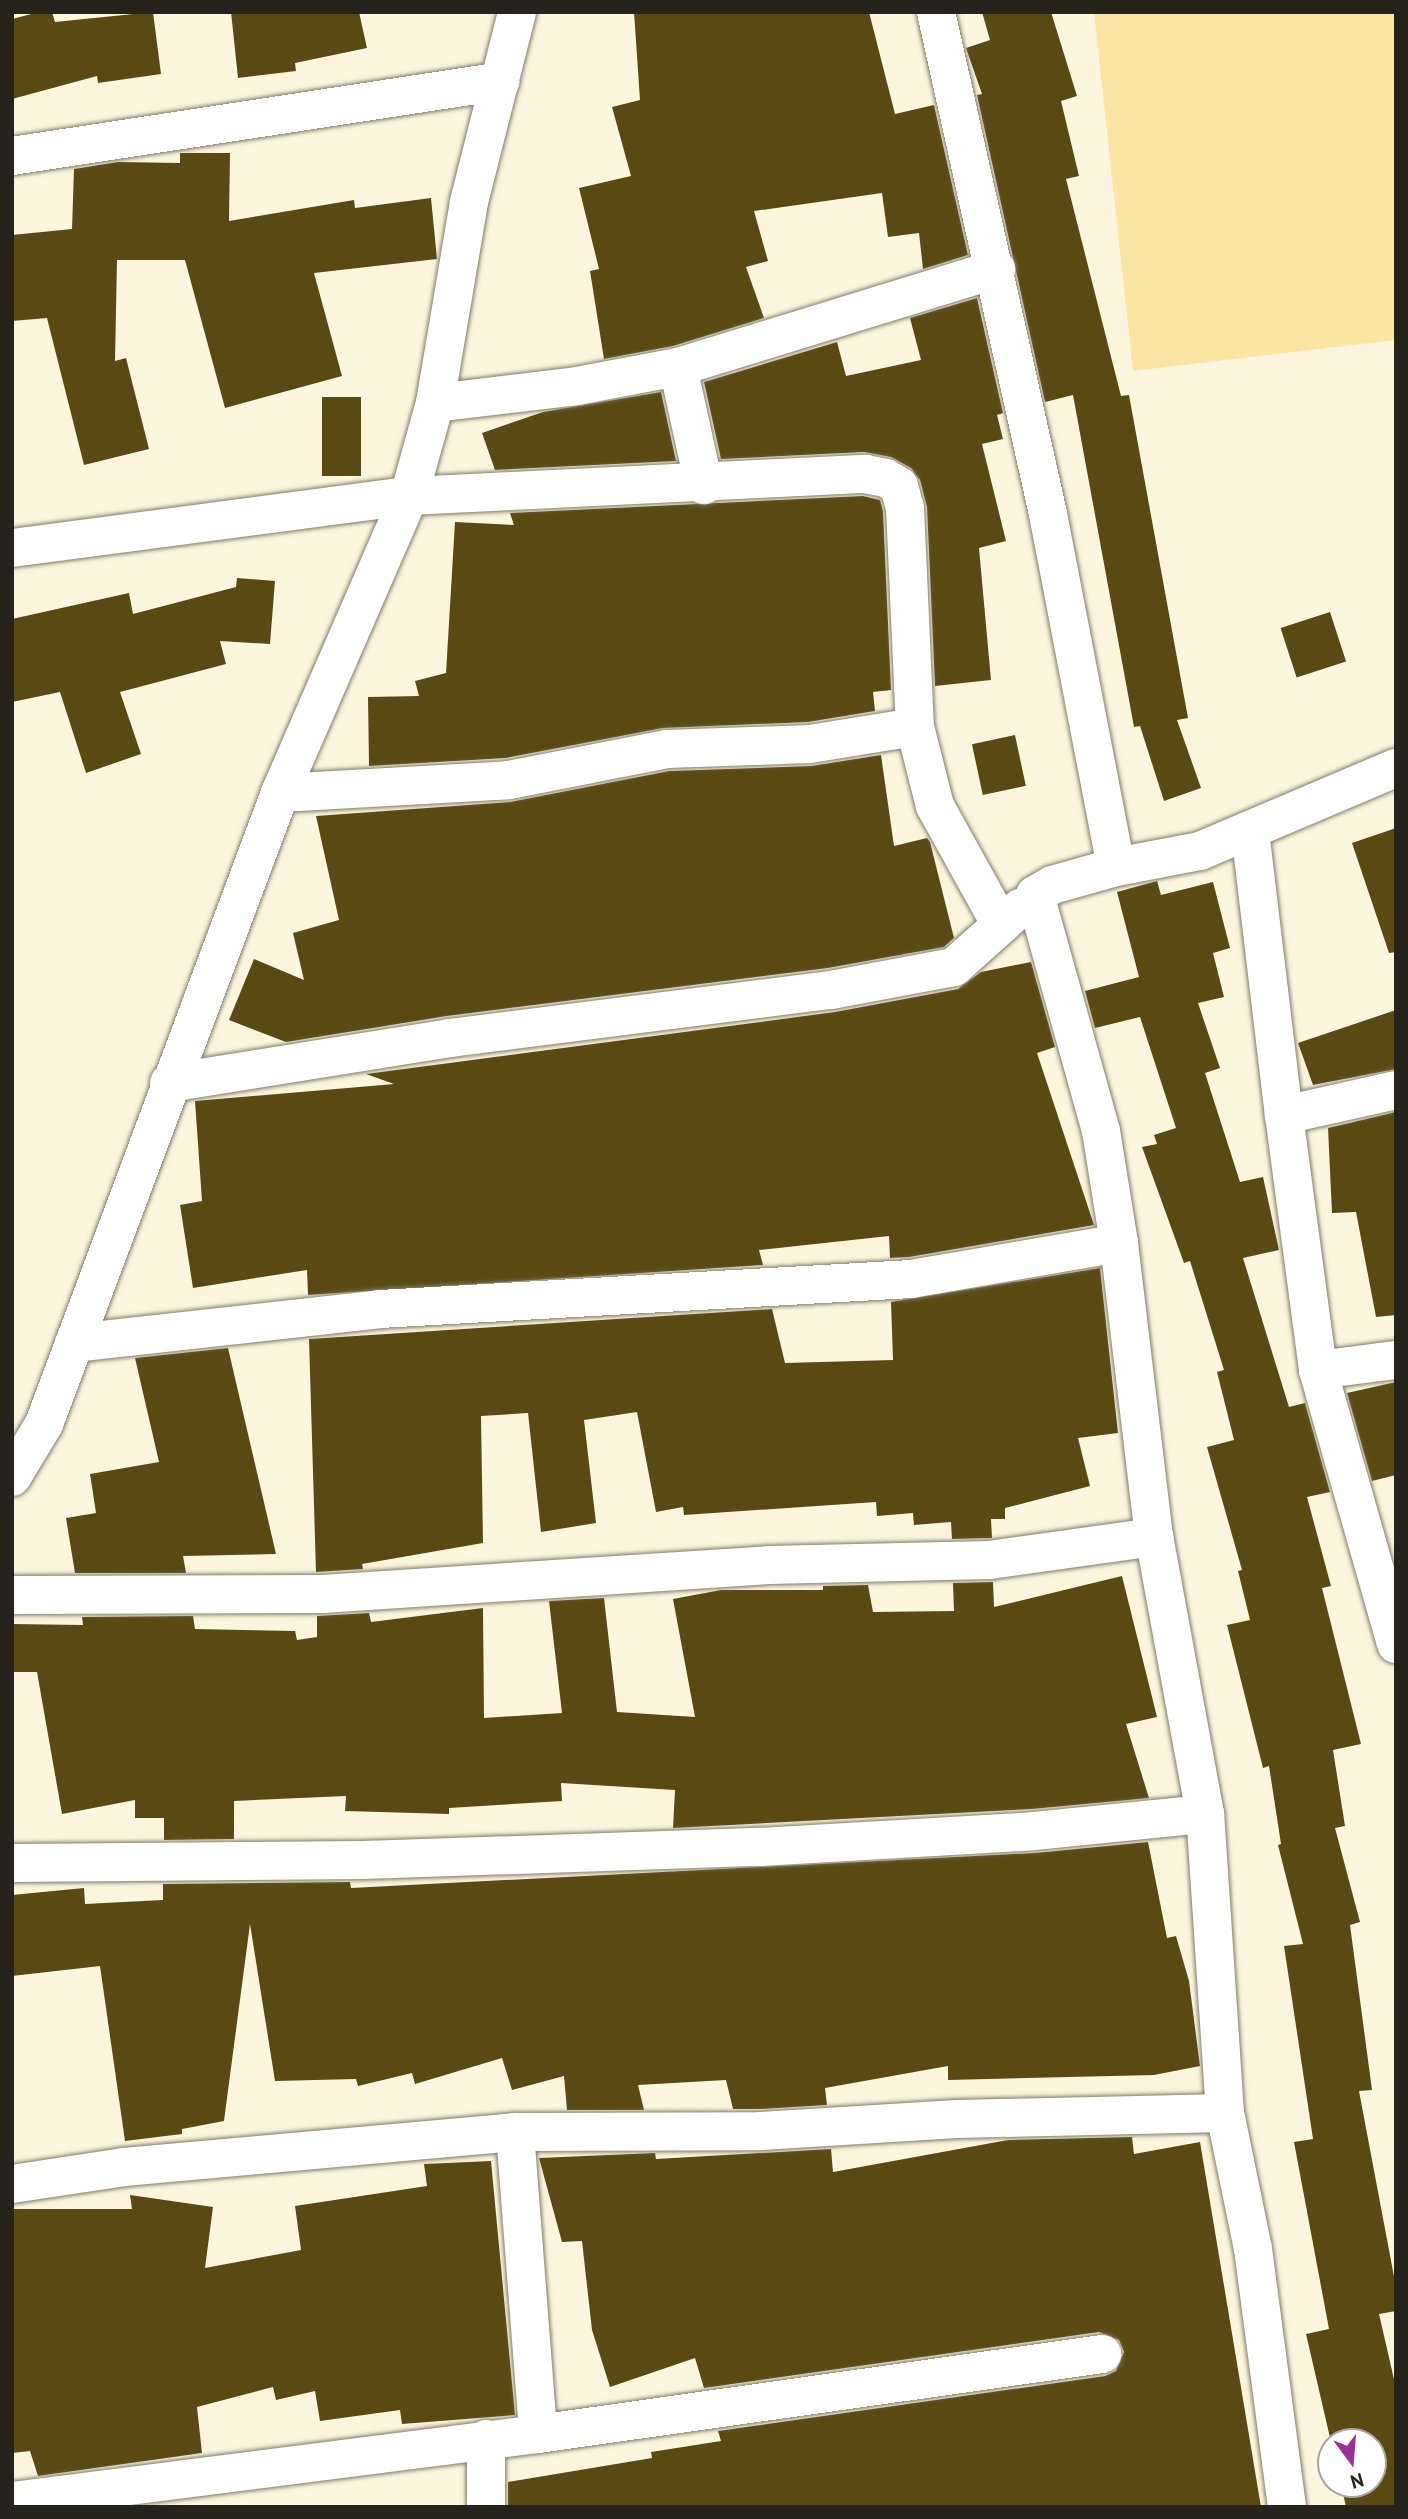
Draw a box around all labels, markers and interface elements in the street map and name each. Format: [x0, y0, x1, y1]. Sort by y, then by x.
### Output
north arrow [1317, 2428, 1387, 2498]
text: N [1348, 2468, 1367, 2495]

